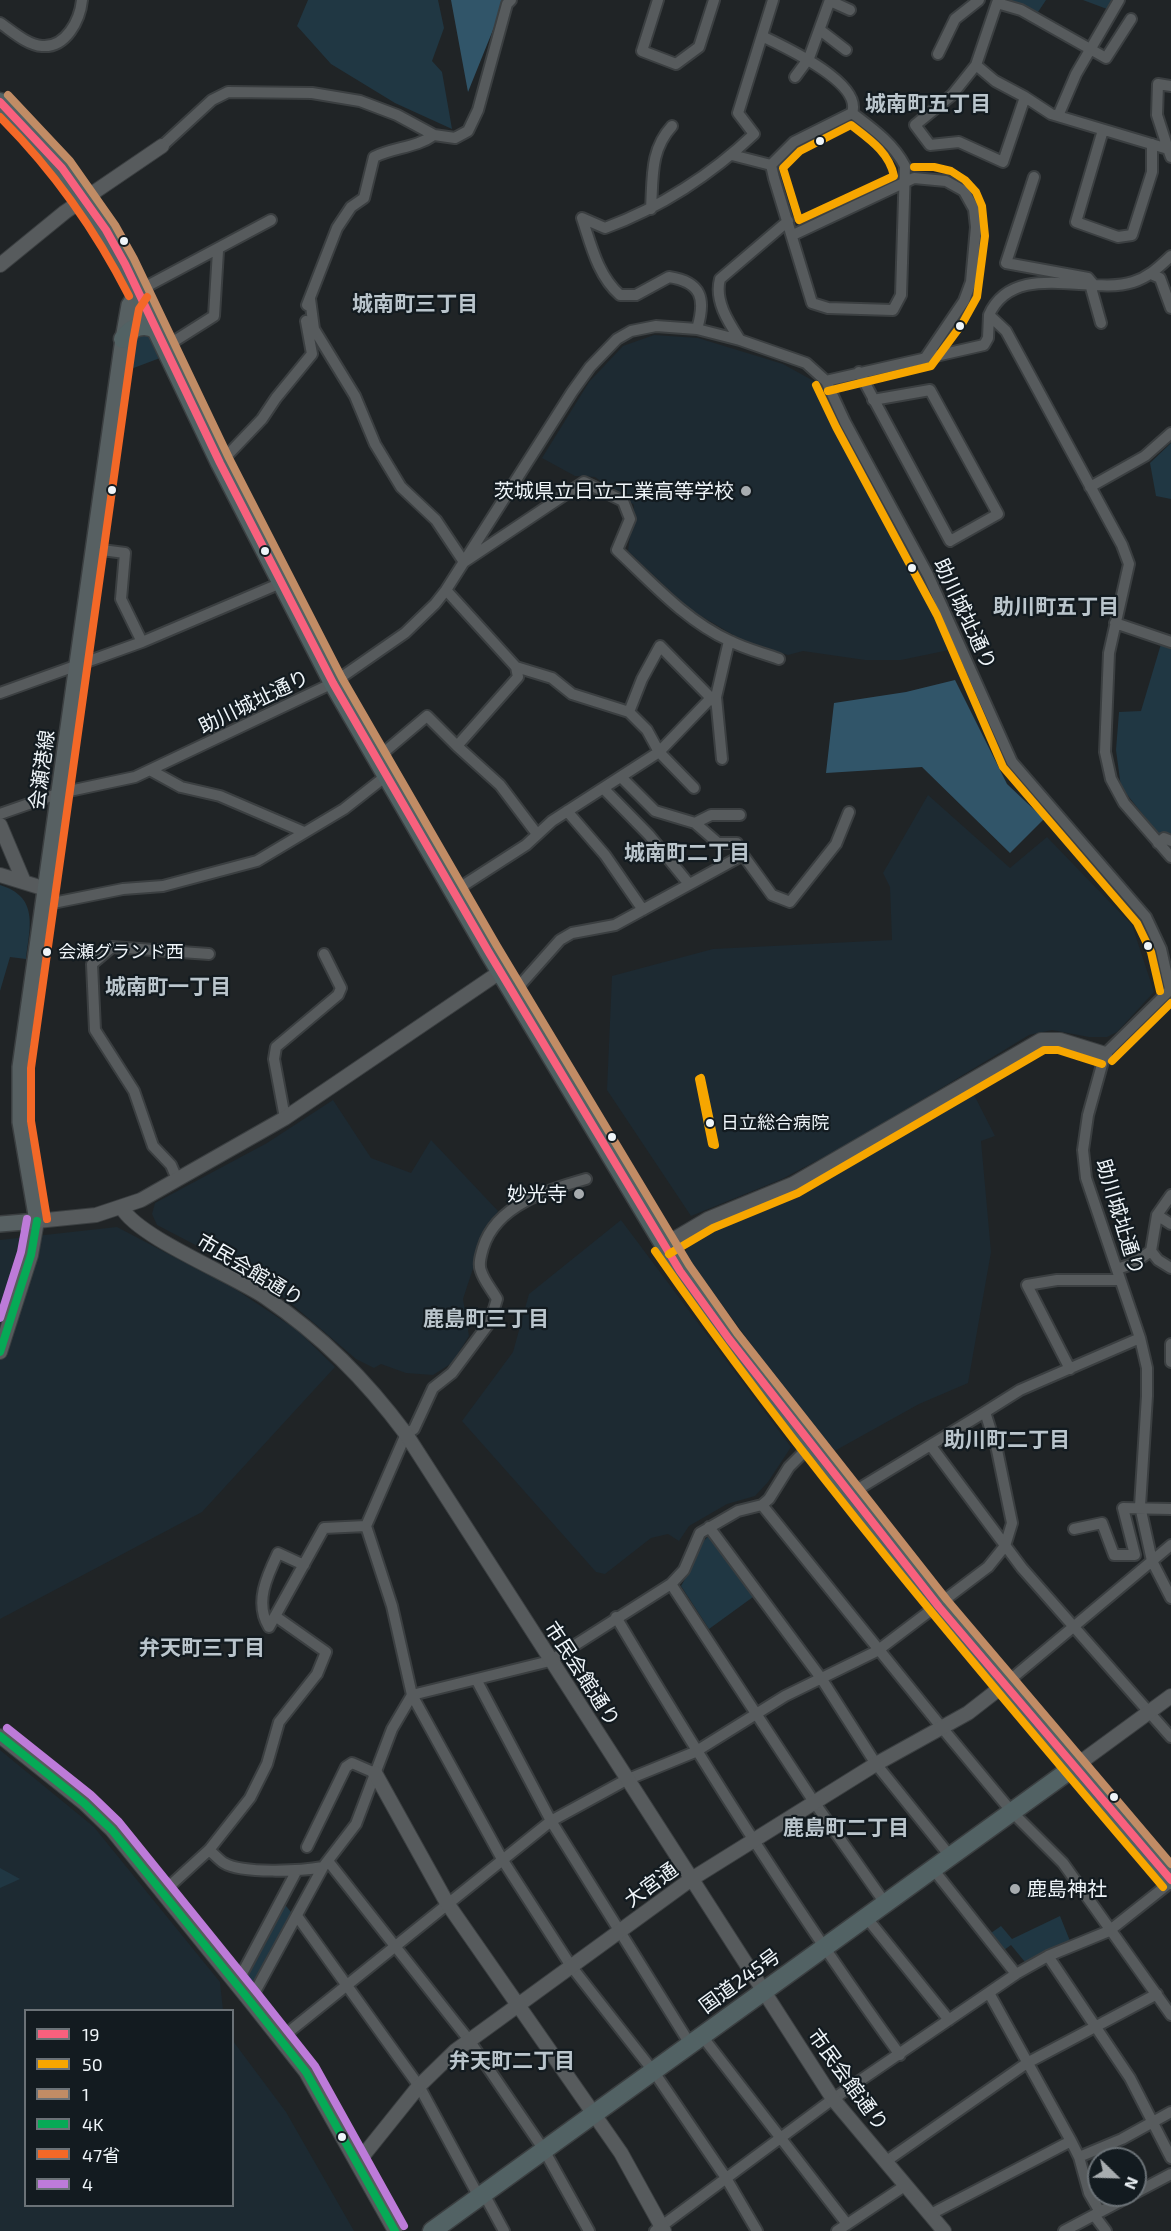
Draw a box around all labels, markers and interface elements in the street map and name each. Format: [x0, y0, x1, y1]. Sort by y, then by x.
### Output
district label: 城南町五丁目 [865, 91, 991, 117]
unlabelled marker [814, 135, 826, 147]
unlabelled marker [118, 235, 130, 247]
district label: 城南町三丁目 [352, 291, 478, 317]
unlabelled marker [954, 320, 966, 332]
place label: 茨城県立日立工業高等学校 [494, 479, 734, 503]
unlabelled marker [106, 484, 118, 496]
marker: 茨城県立日立工業高等学校 [739, 484, 753, 498]
unlabelled marker [259, 545, 271, 557]
street label: 助川城址通り [929, 555, 1001, 673]
unlabelled marker [906, 562, 918, 574]
district label: 助川町五丁目 [993, 594, 1119, 620]
street label: 助川城址通り [195, 665, 313, 739]
street label: 会瀬港線 [25, 729, 59, 811]
district label: 城南町二丁目 [624, 840, 750, 866]
unlabelled marker [1142, 940, 1154, 952]
place label: 会瀬グランド西 [58, 941, 184, 963]
marker: 会瀬グランド西 [41, 946, 53, 958]
district label: 城南町一丁目 [105, 974, 231, 1000]
place label: 日立総合病院 [721, 1112, 829, 1134]
marker: 日立総合病院 [704, 1117, 716, 1129]
unlabelled marker [606, 1131, 618, 1143]
street label: 助川城址通り [1091, 1156, 1149, 1278]
place label: 妙光寺 [507, 1182, 567, 1206]
marker: 妙光寺 [572, 1187, 586, 1201]
street label: 市民会館通り [192, 1229, 308, 1311]
district label: 鹿島町三丁目 [423, 1306, 549, 1332]
district label: 助川町二丁目 [944, 1427, 1070, 1453]
street label: 市民会館通り [539, 1617, 625, 1731]
district label: 弁天町三丁目 [139, 1635, 265, 1661]
unlabelled marker [1108, 1791, 1120, 1803]
district label: 鹿島町二丁目 [783, 1815, 909, 1841]
street label: 大宮通 [620, 1858, 682, 1912]
place label: 鹿島神社 [1027, 1877, 1107, 1901]
marker: 鹿島神社 [1008, 1882, 1022, 1896]
street label: 国道245号 [695, 1944, 785, 2018]
legend [24, 2009, 234, 2207]
text: 19 [82, 2023, 99, 2045]
street label: 市民会館通り [803, 2024, 893, 2136]
district label: 弁天町二丁目 [449, 2048, 575, 2074]
text: 50 [82, 2053, 103, 2075]
text: 1 [82, 2083, 89, 2105]
text: 4K [82, 2113, 104, 2135]
unlabelled marker [336, 2131, 348, 2143]
text: 47省 [82, 2144, 120, 2166]
north arrow [1087, 2147, 1147, 2207]
text: 4 [82, 2173, 93, 2195]
text: N [1121, 2174, 1143, 2192]

